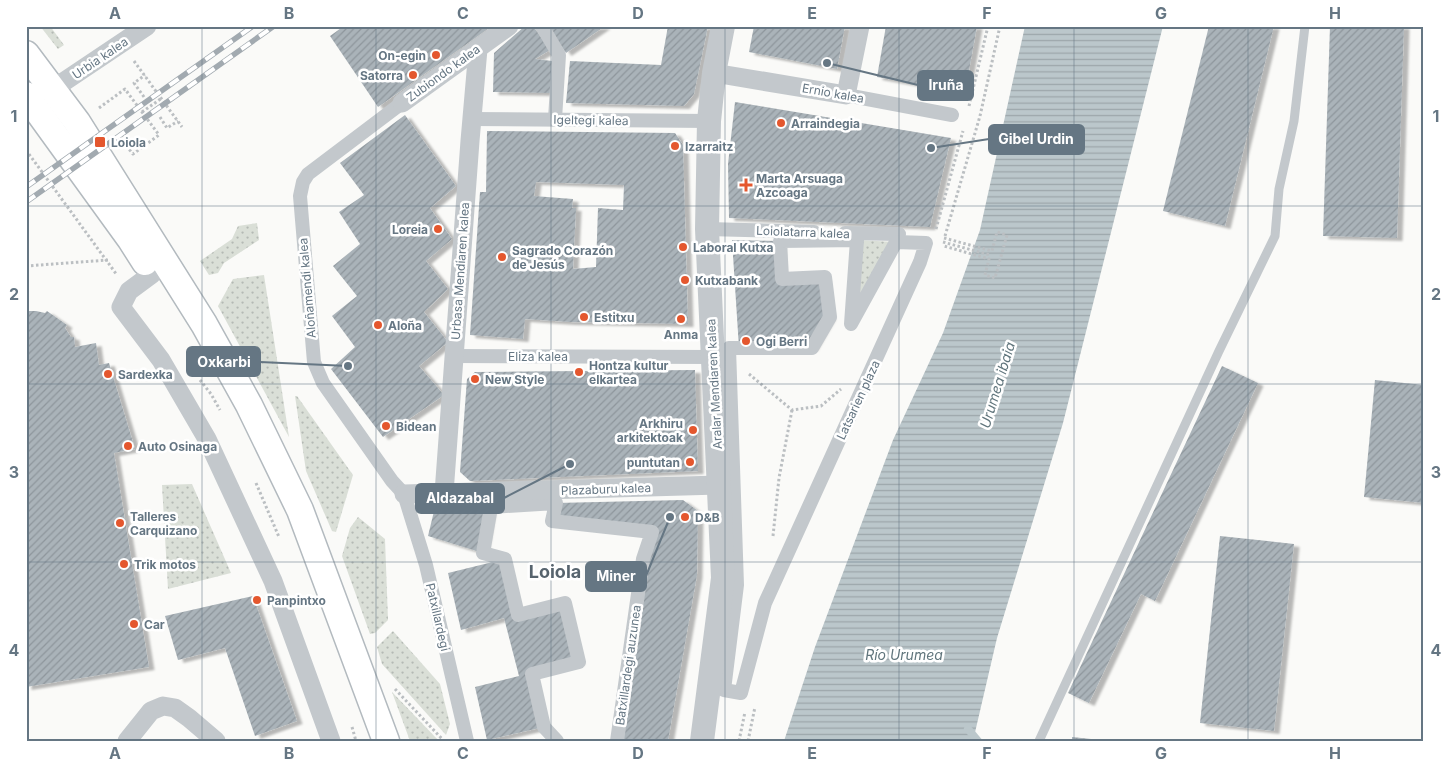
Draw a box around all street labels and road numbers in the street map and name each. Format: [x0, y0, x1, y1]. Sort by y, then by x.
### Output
street label: Urbia kalea [69, 34, 131, 82]
street label: Zubiondo kalea [403, 41, 483, 105]
street label: Ernio kalea [801, 80, 865, 106]
street label: Igeltegi kalea [553, 112, 629, 128]
street label: Urbasa Mendiaren kalea [448, 202, 472, 340]
street label: Loiolatarra kalea [756, 223, 850, 241]
street label: Aloñamendi kalea [295, 237, 319, 339]
street label: Aralar Mendiaren kalea [703, 318, 725, 450]
street label: Eliza kalea [508, 349, 568, 364]
street label: Latsarien plaza [833, 358, 883, 442]
street label: Plazaburu kalea [561, 480, 651, 498]
street label: Patxillardegi [423, 582, 453, 653]
street label: Batxillardegi auzunea [612, 604, 644, 726]

